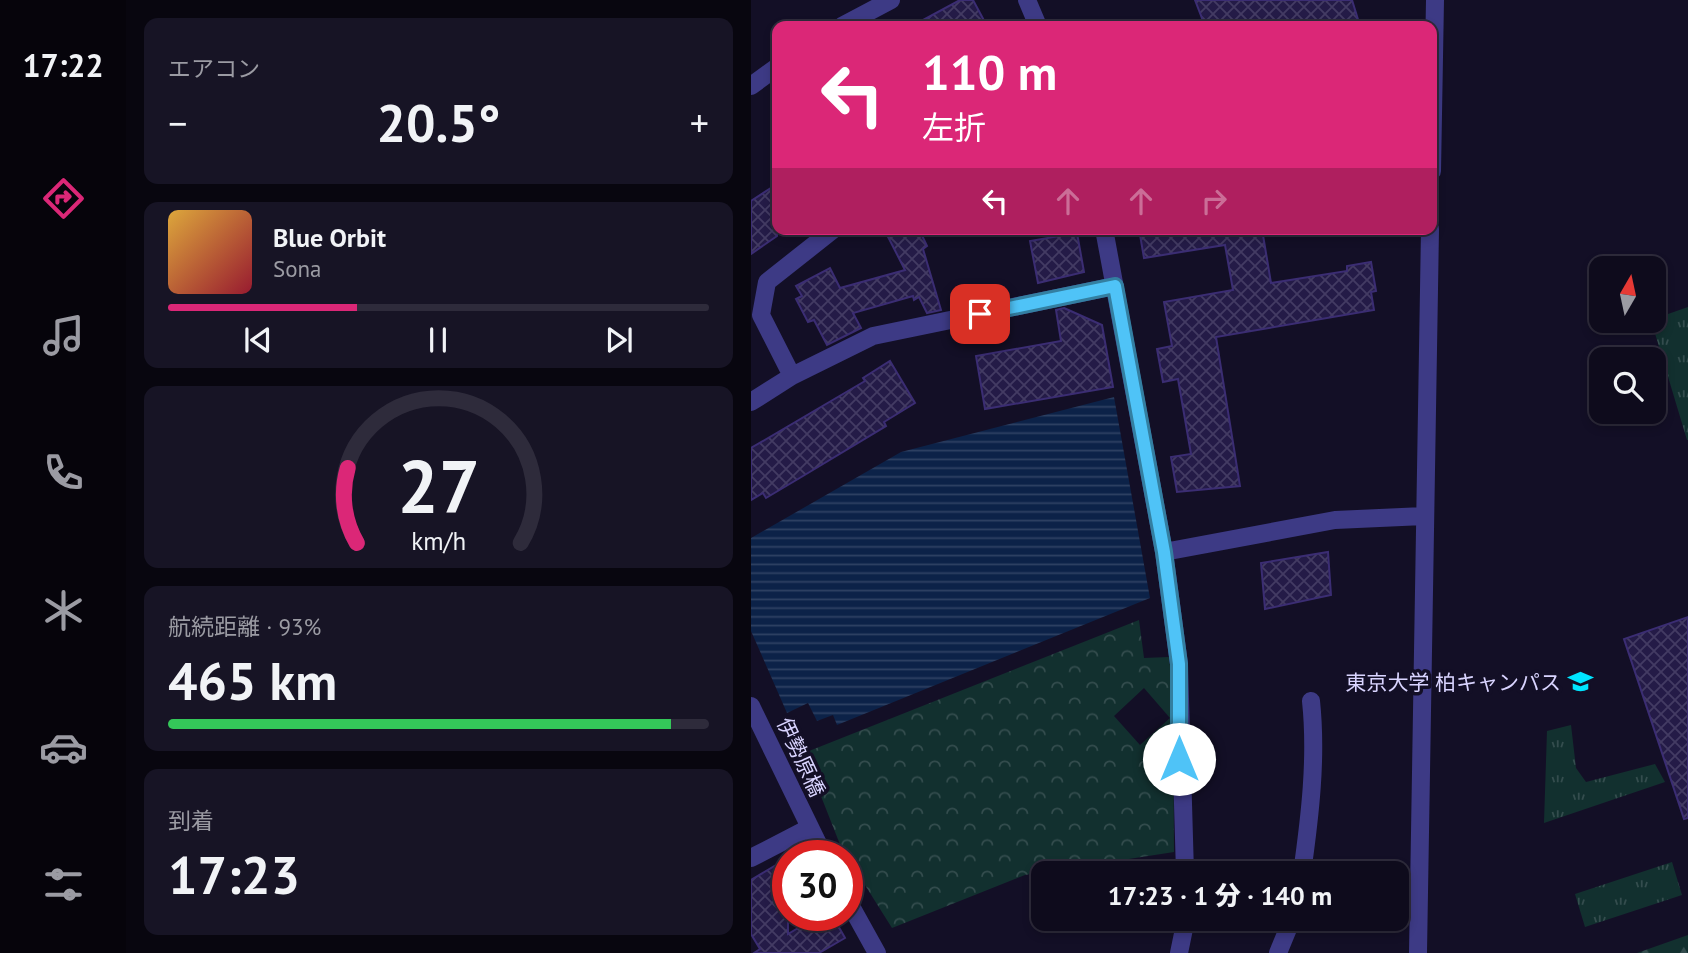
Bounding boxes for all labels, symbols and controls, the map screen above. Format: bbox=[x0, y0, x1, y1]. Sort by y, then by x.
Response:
text: 110 m bbox=[922, 40, 1057, 104]
text: 17:22 bbox=[22, 44, 104, 86]
icon: left bbox=[807, 49, 898, 140]
text: エアコン bbox=[168, 54, 260, 83]
text: 20.5° bbox=[377, 89, 500, 156]
text: − bbox=[168, 98, 187, 147]
text: + bbox=[690, 98, 709, 147]
text: 左折 bbox=[922, 106, 986, 148]
icon: directions bbox=[39, 174, 88, 223]
icon: left bbox=[976, 182, 1014, 220]
icon: ahead bbox=[1049, 182, 1087, 220]
icon: ahead bbox=[1122, 182, 1160, 220]
icon: right bbox=[1195, 182, 1233, 220]
text: Blue Orbit bbox=[273, 221, 386, 254]
text: Sona bbox=[273, 254, 322, 283]
north arrow bbox=[1589, 256, 1666, 332]
map controls bbox=[1589, 256, 1666, 424]
pin bbox=[950, 284, 1010, 344]
icon: arrive bbox=[961, 295, 999, 333]
icon: music bbox=[39, 311, 88, 360]
icon: previous bbox=[239, 321, 277, 359]
icon: pause bbox=[419, 321, 457, 359]
icon: next bbox=[600, 321, 638, 359]
button: search bbox=[1589, 347, 1666, 424]
text: 27 bbox=[397, 439, 480, 533]
icon: phone bbox=[39, 448, 88, 497]
text: km/h bbox=[411, 524, 466, 556]
icon: climate bbox=[39, 586, 88, 635]
text: 航続距離 · 93% bbox=[168, 612, 321, 641]
text: 465 km bbox=[168, 647, 337, 714]
school or university icon: 東京大学 柏キャンパス bbox=[1567, 668, 1595, 696]
place label: 東京大学 柏キャンパス bbox=[1345, 669, 1561, 696]
street label: 伊勢原橋 bbox=[771, 713, 831, 801]
position arrow bbox=[1142, 722, 1216, 796]
icon: car bbox=[39, 723, 88, 772]
text: 到着 bbox=[168, 806, 214, 835]
speed limit sign: 30 bbox=[772, 840, 863, 931]
text: 17:23 bbox=[168, 841, 300, 908]
icon: filters bbox=[39, 860, 88, 909]
text: 17:23 · 1 分 · 140 m bbox=[1108, 879, 1332, 912]

